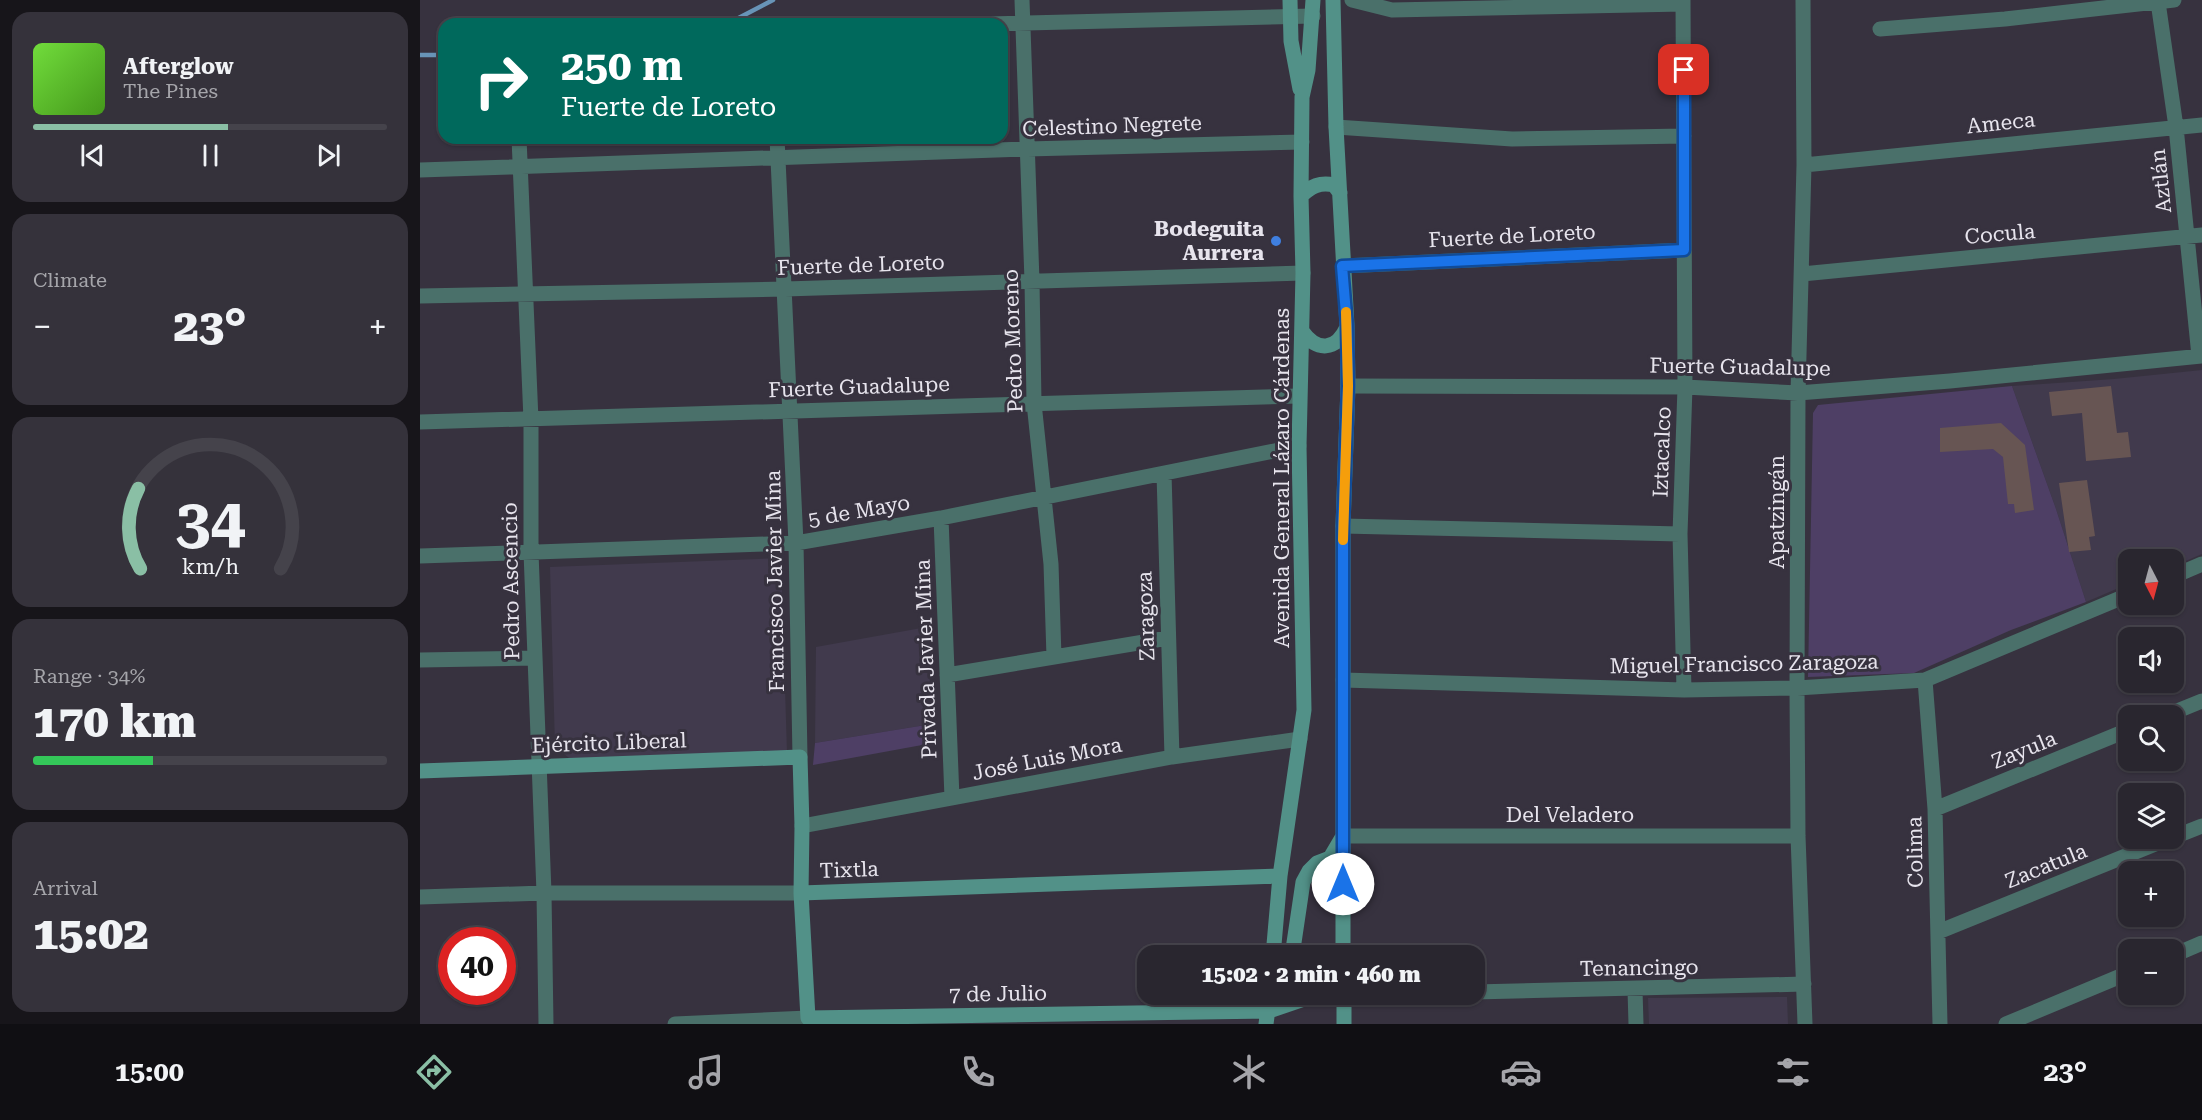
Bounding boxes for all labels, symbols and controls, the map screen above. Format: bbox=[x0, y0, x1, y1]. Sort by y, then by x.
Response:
text: 250 m bbox=[561, 41, 683, 90]
icon: right bbox=[462, 42, 540, 120]
pin bbox=[1658, 44, 1709, 95]
icon: arrive bbox=[1667, 53, 1700, 86]
text: Afterglow bbox=[123, 54, 234, 79]
text: The Pines bbox=[123, 79, 218, 103]
text: Fuerte de Loreto bbox=[561, 91, 776, 123]
street label: Ameca bbox=[1966, 107, 2037, 139]
street label: Celestino Negrete bbox=[1022, 111, 1202, 141]
icon: previous bbox=[76, 139, 109, 172]
icon: pause bbox=[194, 139, 227, 172]
icon: next bbox=[312, 139, 345, 172]
street label: Aztlán bbox=[2146, 147, 2176, 214]
place label: Bodeguita Aurrera bbox=[1154, 217, 1265, 265]
street label: Cocula bbox=[1964, 219, 2037, 249]
street label: Fuerte de Loreto bbox=[1428, 220, 1596, 252]
marker: Bodeguita Aurrera bbox=[1269, 234, 1283, 248]
street label: Fuerte de Loreto bbox=[777, 250, 945, 280]
text: Climate bbox=[33, 268, 107, 292]
street label: Pedro Moreno bbox=[998, 269, 1028, 413]
text: 23° bbox=[174, 299, 247, 352]
text: − bbox=[33, 307, 51, 346]
text: + bbox=[369, 307, 387, 346]
street label: Avenida General Lázaro Cárdenas bbox=[1270, 308, 1294, 648]
street label: Fuerte Guadalupe bbox=[1649, 353, 1831, 381]
street label: Fuerte Guadalupe bbox=[768, 372, 950, 402]
street label: Iztacalco bbox=[1648, 406, 1676, 498]
street label: Apatzingán bbox=[1765, 455, 1789, 569]
street label: Francisco Javier Mina bbox=[761, 469, 789, 692]
text: 34 bbox=[175, 485, 245, 558]
street label: 5 de Mayo bbox=[806, 490, 912, 532]
street label: Pedro Ascencio bbox=[498, 502, 524, 660]
north arrow bbox=[2118, 549, 2184, 615]
map controls bbox=[2118, 549, 2184, 1005]
text: km/h bbox=[181, 554, 239, 579]
street label: Privada Javier Mina bbox=[910, 558, 941, 759]
street label: Zaragoza bbox=[1132, 570, 1160, 661]
button: sound bbox=[2118, 627, 2184, 693]
street label: Miguel Francisco Zaragoza bbox=[1609, 650, 1879, 678]
text: Range · 34% bbox=[33, 664, 145, 688]
text: 170 km bbox=[33, 695, 196, 748]
button: search bbox=[2118, 705, 2184, 771]
street label: Zayula bbox=[1988, 726, 2060, 774]
street label: Ejército Liberal bbox=[531, 728, 687, 758]
street label: José Luis Mora bbox=[970, 733, 1124, 785]
button: layers bbox=[2118, 783, 2184, 849]
street label: Del Veladero bbox=[1506, 803, 1634, 827]
street label: Colima bbox=[1902, 815, 1928, 888]
street label: Zacatula bbox=[2002, 839, 2091, 893]
position arrow bbox=[1311, 852, 1375, 916]
street label: Tixtla bbox=[819, 857, 880, 883]
button: + bbox=[2118, 861, 2184, 927]
text: Arrival bbox=[33, 876, 98, 900]
text: 15:02 bbox=[33, 907, 149, 960]
speed limit sign: 40 bbox=[438, 927, 516, 1005]
button: − bbox=[2118, 939, 2184, 1005]
street label: Tenancingo bbox=[1579, 955, 1699, 981]
text: 15:02 · 2 min · 460 m bbox=[1201, 962, 1421, 987]
street label: 7 de Julio bbox=[949, 981, 1047, 1007]
icon: directions bbox=[413, 1051, 455, 1093]
icon: music bbox=[685, 1051, 727, 1093]
icon: phone bbox=[957, 1051, 999, 1093]
icon: climate bbox=[1228, 1051, 1270, 1093]
icon: car bbox=[1500, 1051, 1542, 1093]
icon: filters bbox=[1772, 1051, 1814, 1093]
text: 15:00 bbox=[115, 1056, 184, 1088]
text: 23° bbox=[2043, 1056, 2087, 1088]

